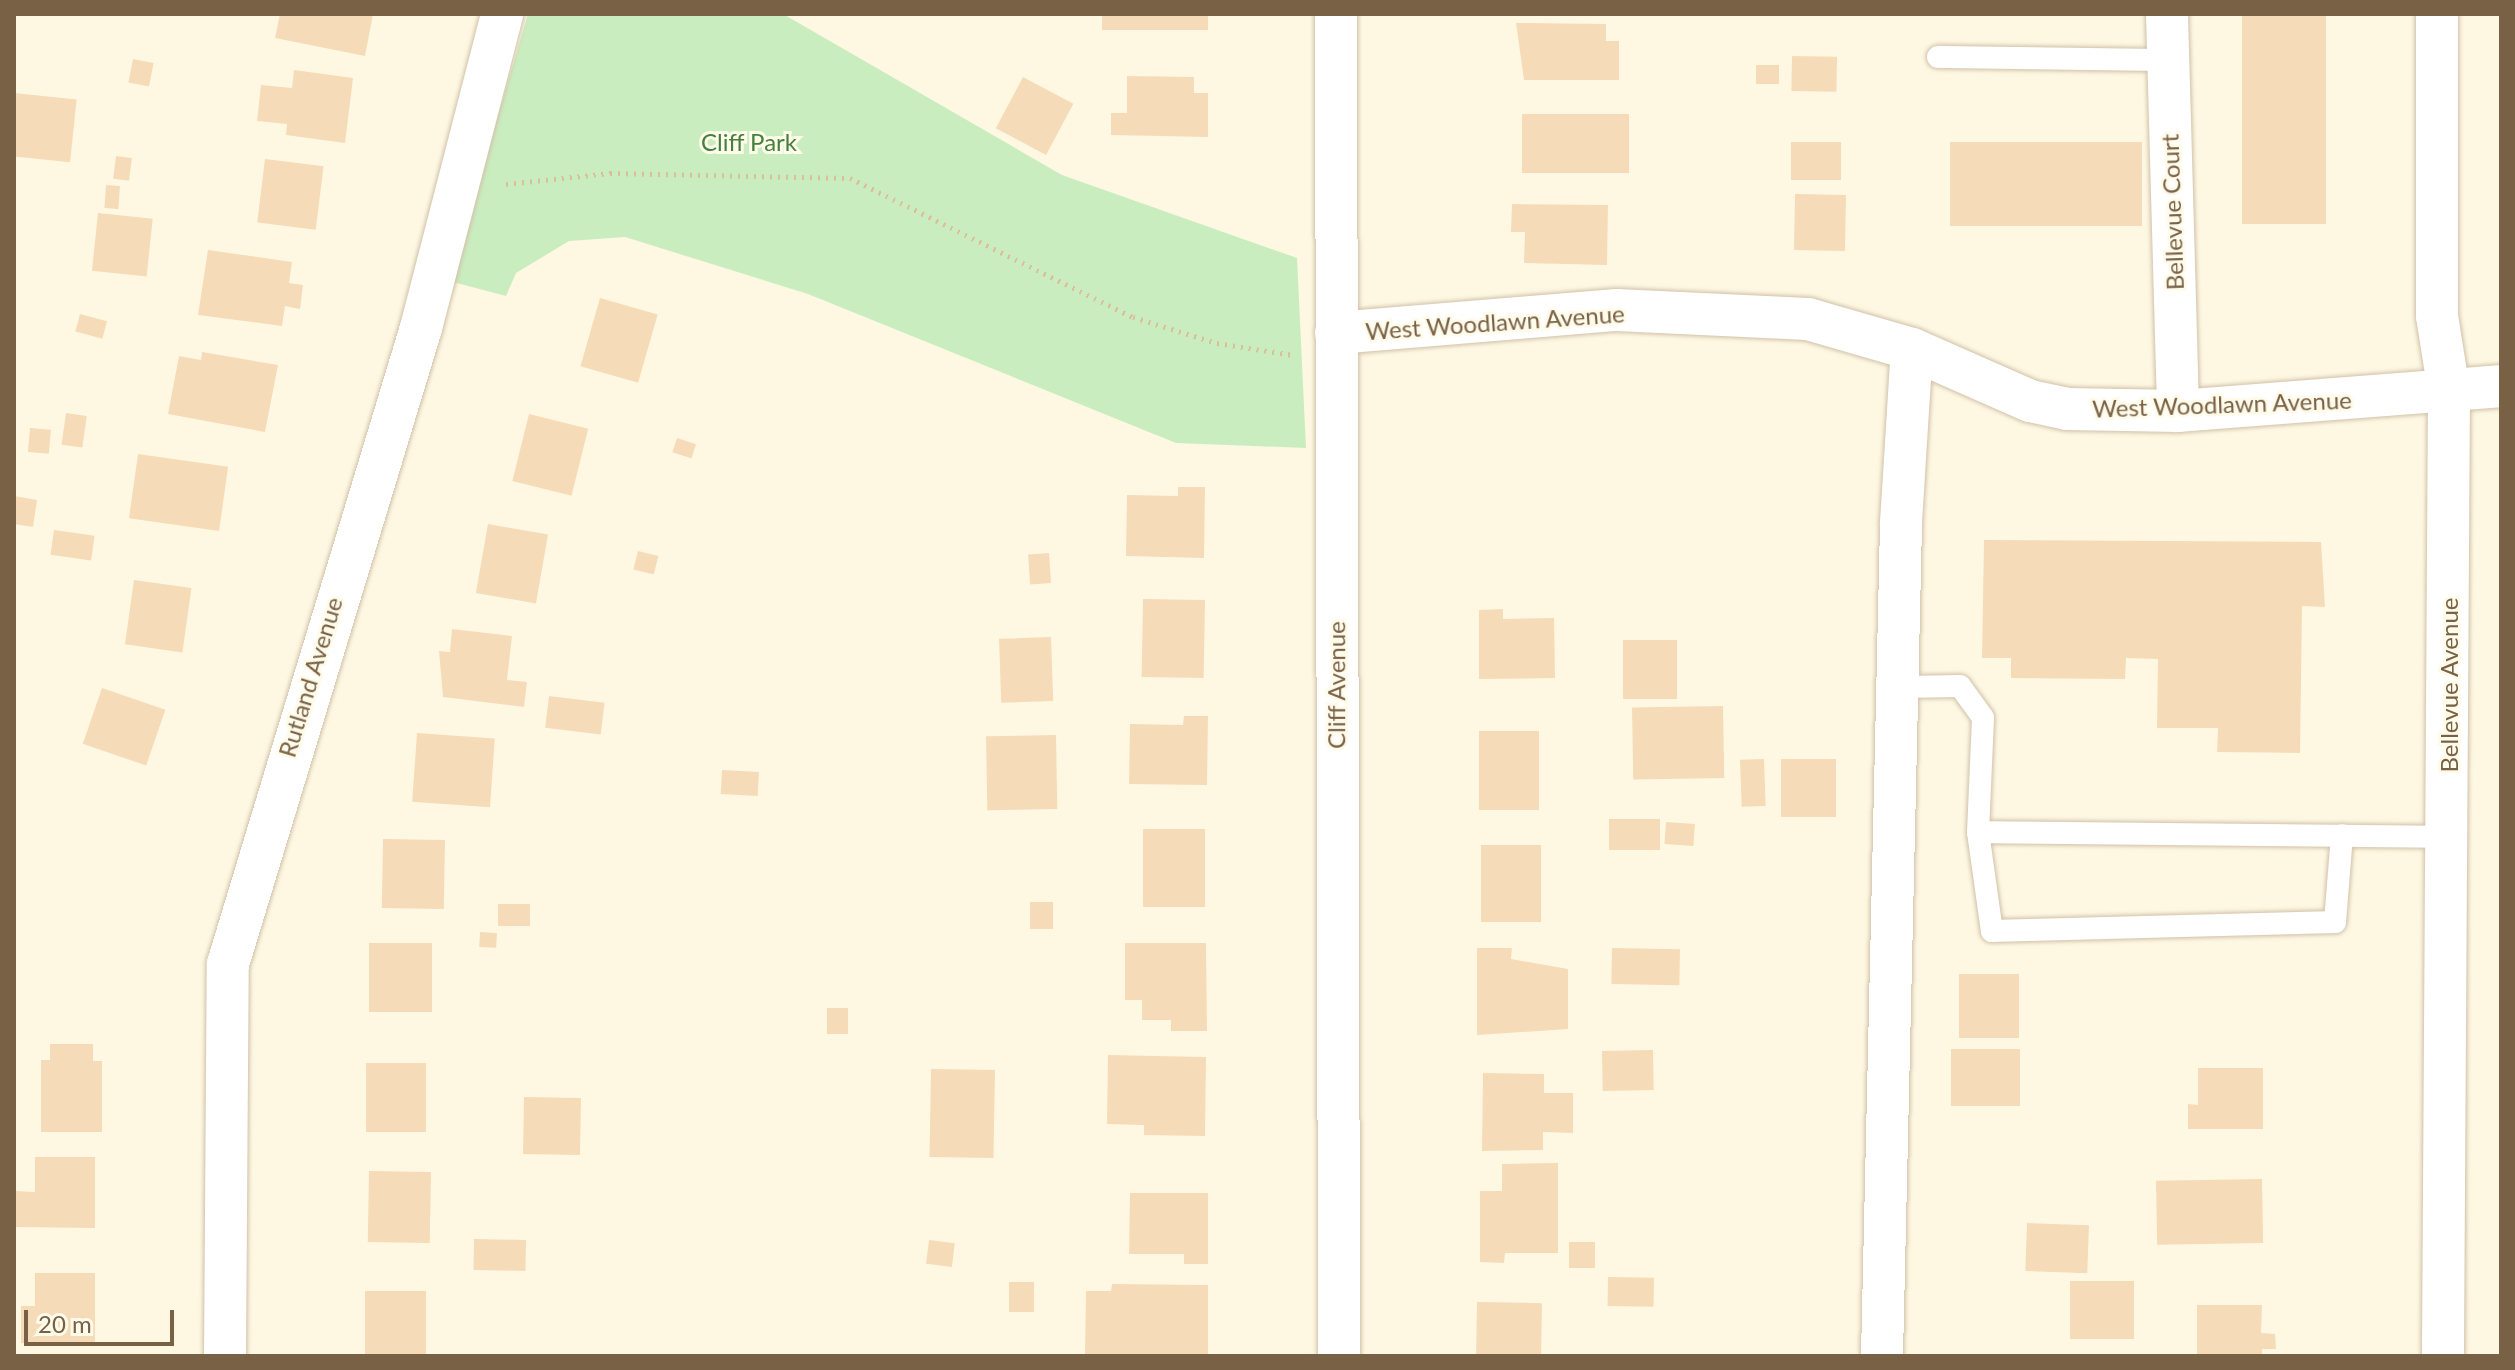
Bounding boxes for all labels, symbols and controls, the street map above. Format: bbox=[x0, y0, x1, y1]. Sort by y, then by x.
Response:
park label: Cliff Park bbox=[701, 128, 797, 156]
street label: Bellevue Court bbox=[2155, 133, 2189, 291]
street label: West Woodlawn Avenue bbox=[1364, 299, 1626, 345]
street label: West Woodlawn Avenue bbox=[2091, 385, 2353, 423]
street label: Rutland Avenue bbox=[272, 593, 348, 761]
street label: Bellevue Avenue bbox=[2435, 597, 2463, 773]
street label: Cliff Avenue bbox=[1322, 620, 1350, 750]
scale bar bbox=[28, 1294, 178, 1344]
text: 20 m bbox=[38, 1309, 92, 1338]

